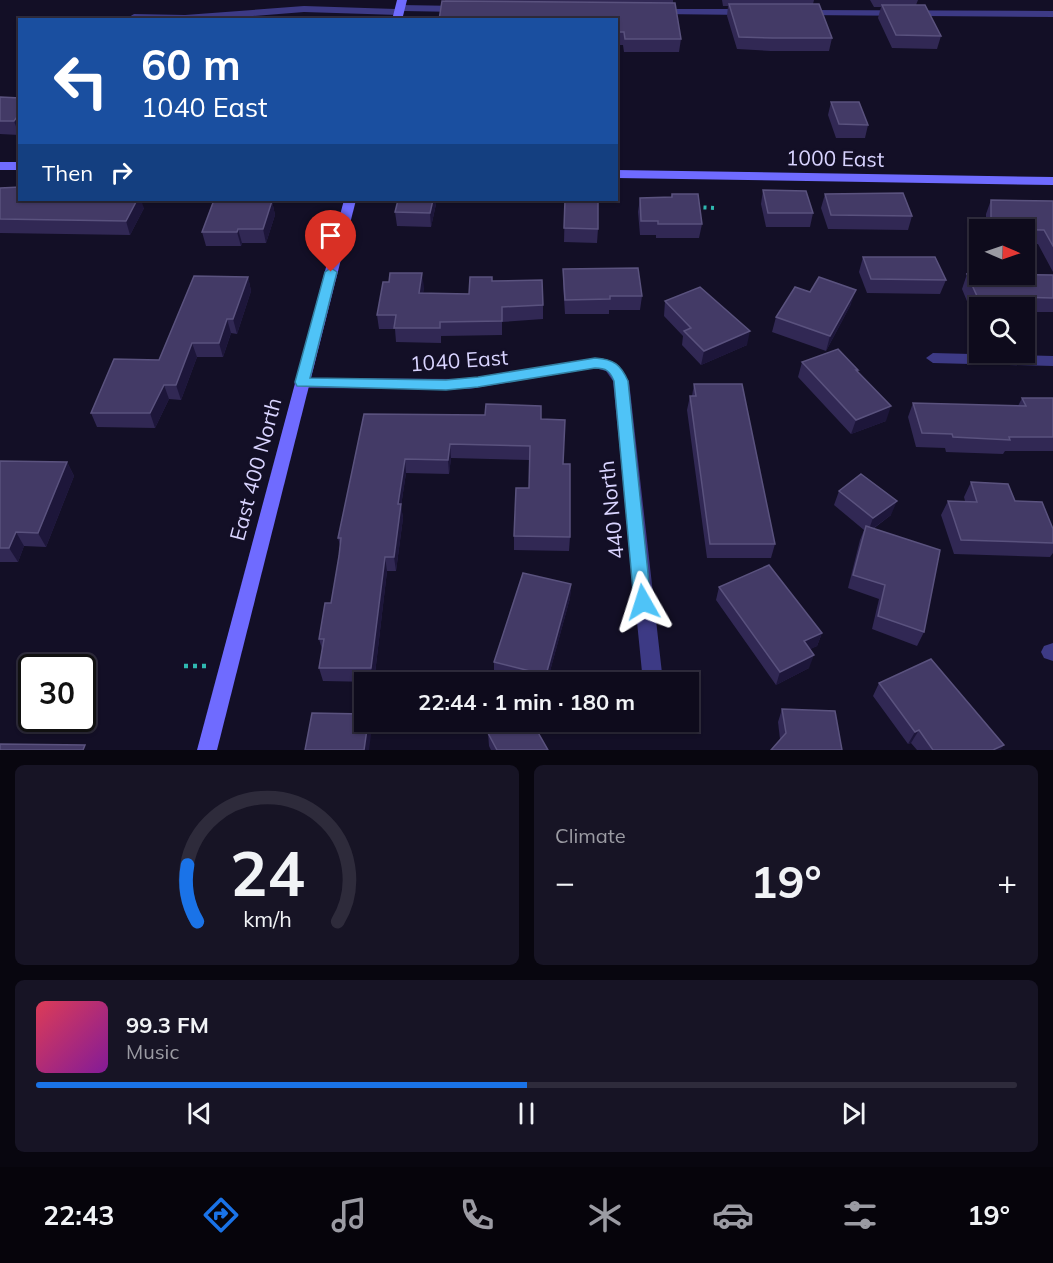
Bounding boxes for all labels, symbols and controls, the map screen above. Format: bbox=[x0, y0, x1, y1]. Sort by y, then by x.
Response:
text: 60 m bbox=[141, 38, 241, 91]
icon: left bbox=[42, 42, 120, 120]
text: 1040 East bbox=[141, 90, 267, 124]
street label: 1000 East bbox=[786, 144, 884, 172]
icon: right bbox=[105, 156, 138, 189]
text: Then bbox=[42, 159, 93, 187]
pin bbox=[305, 210, 356, 272]
icon: arrive bbox=[314, 219, 347, 252]
north arrow bbox=[969, 219, 1035, 285]
map controls bbox=[969, 219, 1035, 363]
button: search bbox=[969, 297, 1035, 363]
street label: 1040 East bbox=[409, 344, 509, 376]
street label: East 400 North bbox=[223, 395, 287, 543]
street label: 440 North bbox=[593, 460, 629, 560]
position arrow bbox=[611, 570, 675, 634]
speed limit sign: 30 bbox=[18, 654, 96, 732]
text: 22:44 · 1 min · 180 m bbox=[418, 688, 635, 716]
text: Climate bbox=[555, 823, 626, 848]
text: 24 bbox=[230, 833, 304, 912]
text: 19° bbox=[750, 853, 822, 909]
text: − bbox=[555, 861, 575, 902]
text: + bbox=[997, 861, 1017, 902]
text: km/h bbox=[243, 905, 291, 932]
text: 99.3 FM bbox=[126, 1011, 209, 1039]
text: Music bbox=[126, 1039, 179, 1064]
icon: previous bbox=[183, 1097, 216, 1130]
icon: pause bbox=[510, 1097, 543, 1130]
icon: next bbox=[837, 1097, 870, 1130]
icon: directions bbox=[200, 1194, 242, 1236]
icon: music bbox=[328, 1194, 370, 1236]
icon: phone bbox=[456, 1194, 498, 1236]
icon: climate bbox=[584, 1194, 626, 1236]
icon: car bbox=[712, 1194, 754, 1236]
icon: filters bbox=[839, 1194, 881, 1236]
text: 22:43 bbox=[43, 1198, 114, 1232]
text: 19° bbox=[967, 1198, 1010, 1232]

